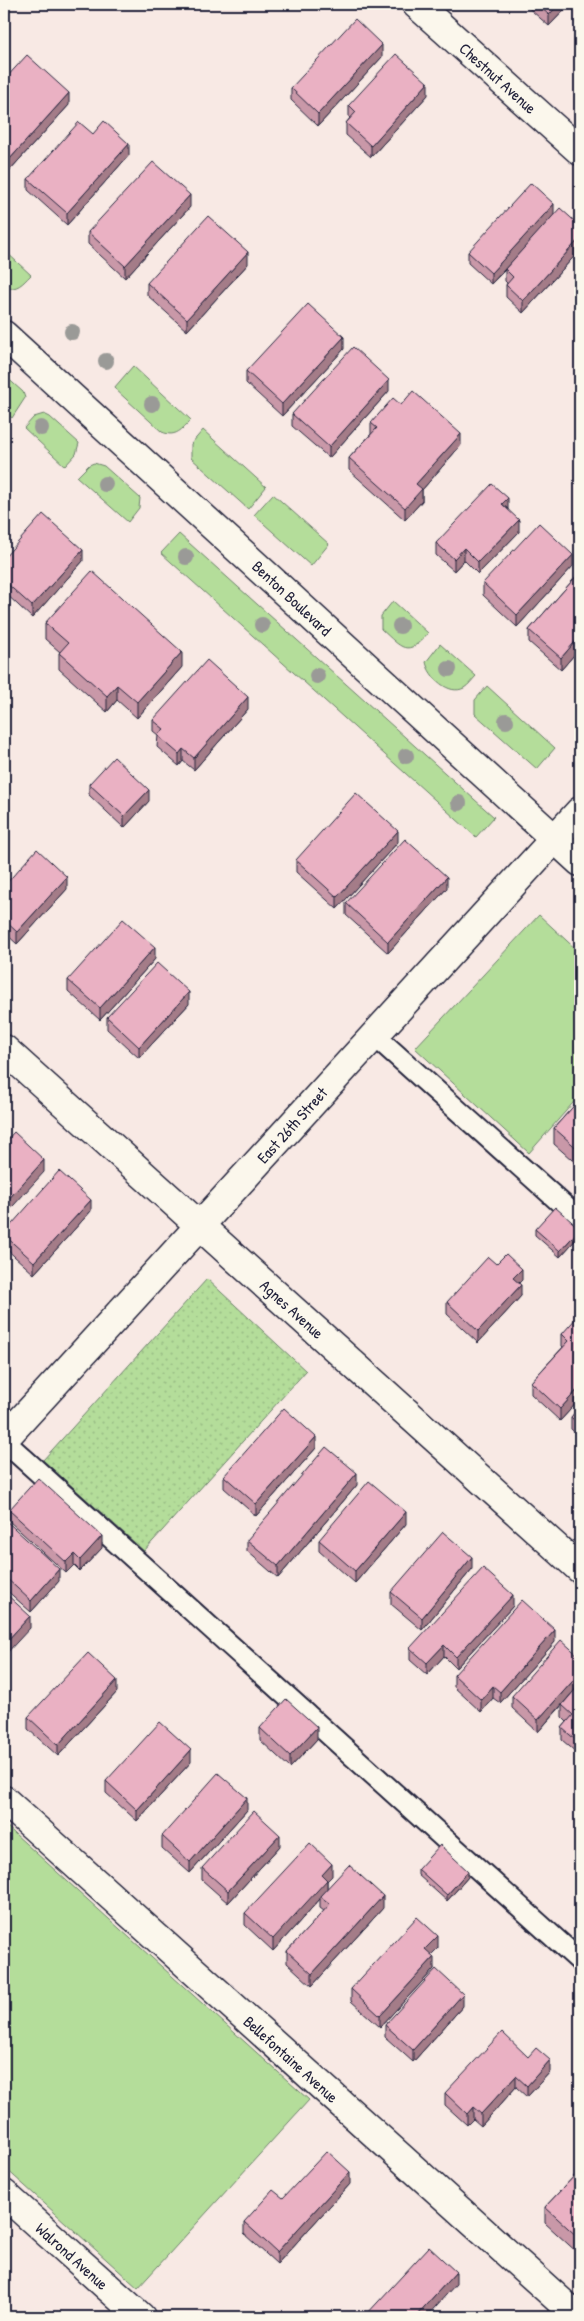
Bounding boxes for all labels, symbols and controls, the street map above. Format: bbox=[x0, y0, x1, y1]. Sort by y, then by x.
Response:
street label: Chestnut Avenue bbox=[455, 37, 542, 119]
street label: Benton Boulevard bbox=[247, 555, 337, 641]
street label: East 26th Street bbox=[252, 1082, 333, 1168]
street label: Agnes Avenue bbox=[255, 1274, 329, 1344]
street label: Bellefontaine Avenue bbox=[239, 2011, 344, 2108]
street label: Walrond Avenue bbox=[31, 2217, 114, 2295]

